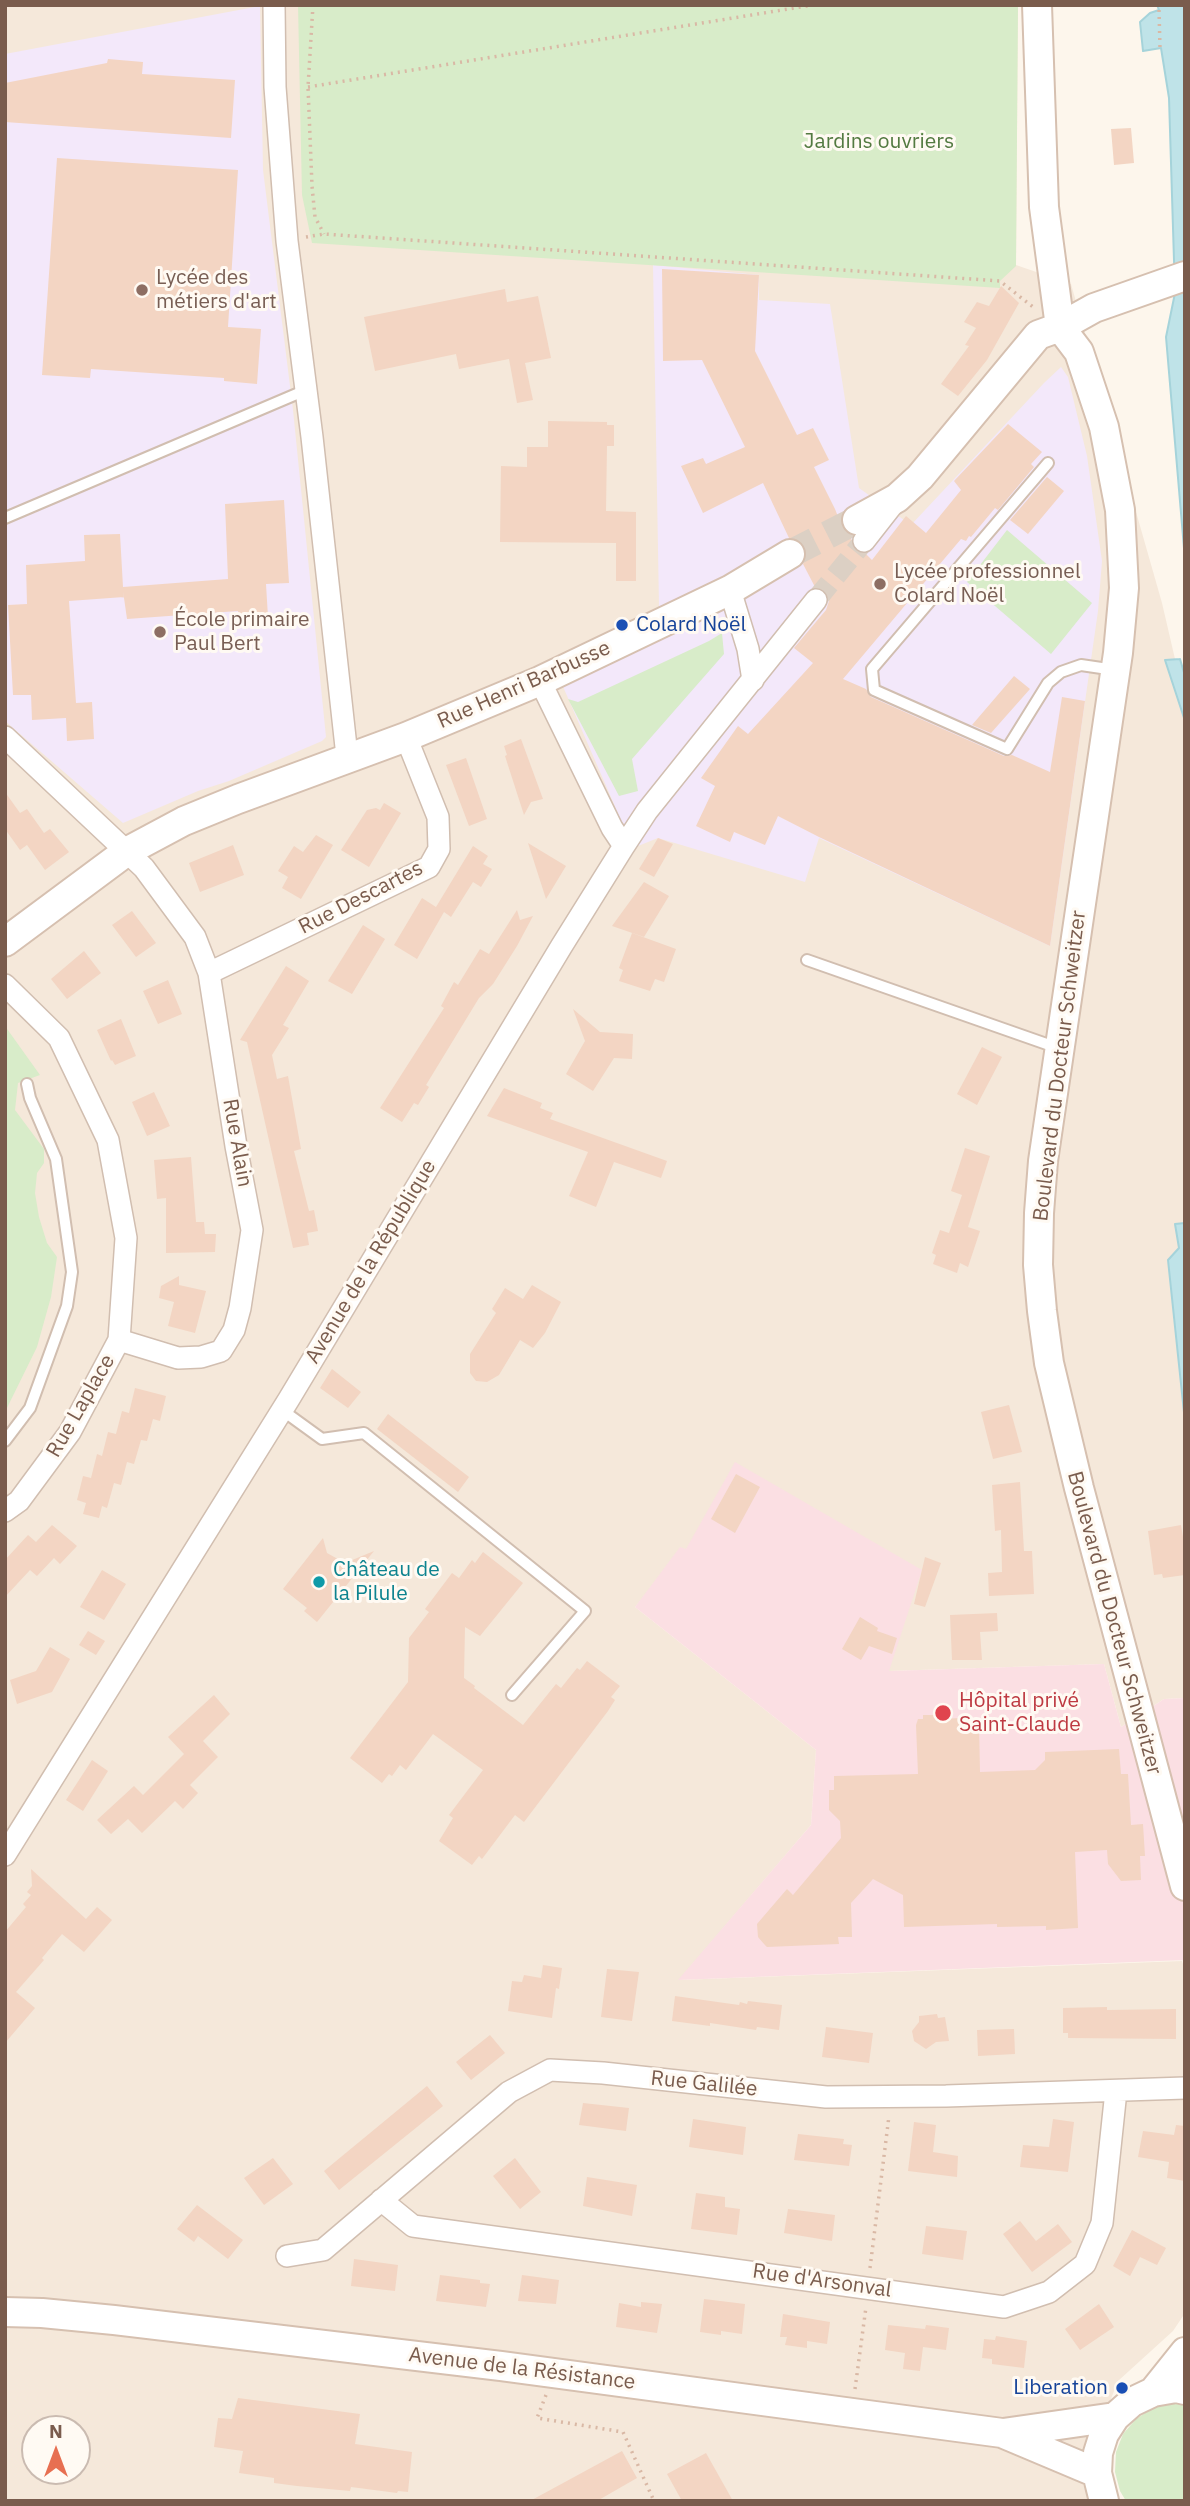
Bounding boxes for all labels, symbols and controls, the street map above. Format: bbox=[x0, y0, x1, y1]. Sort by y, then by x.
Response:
park label: Jardins ouvriers bbox=[804, 129, 954, 155]
place label: Lycée des métiers d'art bbox=[156, 265, 277, 315]
marker: Lycée des métiers d'art bbox=[134, 282, 150, 298]
place label: Lycée professionnel Colard Noël bbox=[894, 559, 1081, 609]
marker: Lycée professionnel Colard Noël bbox=[872, 576, 888, 592]
place label: École primaire Paul Bert bbox=[174, 607, 309, 657]
place label: Colard Noël bbox=[636, 612, 746, 638]
marker: Colard Noël bbox=[614, 617, 630, 633]
marker: École primaire Paul Bert bbox=[152, 624, 168, 640]
street label: Rue Henri Barbusse bbox=[434, 636, 614, 734]
street label: Rue Descartes bbox=[295, 856, 427, 940]
street label: Boulevard du Docteur Schweitzer bbox=[1028, 909, 1092, 1223]
street label: Rue Alain bbox=[217, 1097, 257, 1189]
street label: Avenue de la République bbox=[300, 1156, 442, 1368]
street label: Rue Laplace bbox=[41, 1350, 121, 1462]
street label: Boulevard du Docteur Schweitzer bbox=[1061, 1469, 1167, 1777]
place label: Château de la Pilule bbox=[333, 1557, 440, 1607]
marker: Château de la Pilule bbox=[311, 1574, 327, 1590]
place label: Hôpital privé Saint-Claude bbox=[959, 1688, 1081, 1738]
marker: Hôpital privé Saint-Claude bbox=[933, 1703, 953, 1723]
street label: Rue Galilée bbox=[649, 2066, 759, 2102]
street label: Rue d'Arsonval bbox=[751, 2259, 893, 2303]
street label: Avenue de la Résistance bbox=[407, 2343, 637, 2395]
place label: Liberation bbox=[1013, 2375, 1108, 2401]
marker: Liberation bbox=[1114, 2380, 1130, 2396]
north arrow bbox=[21, 2415, 91, 2485]
text: N bbox=[49, 2419, 63, 2443]

